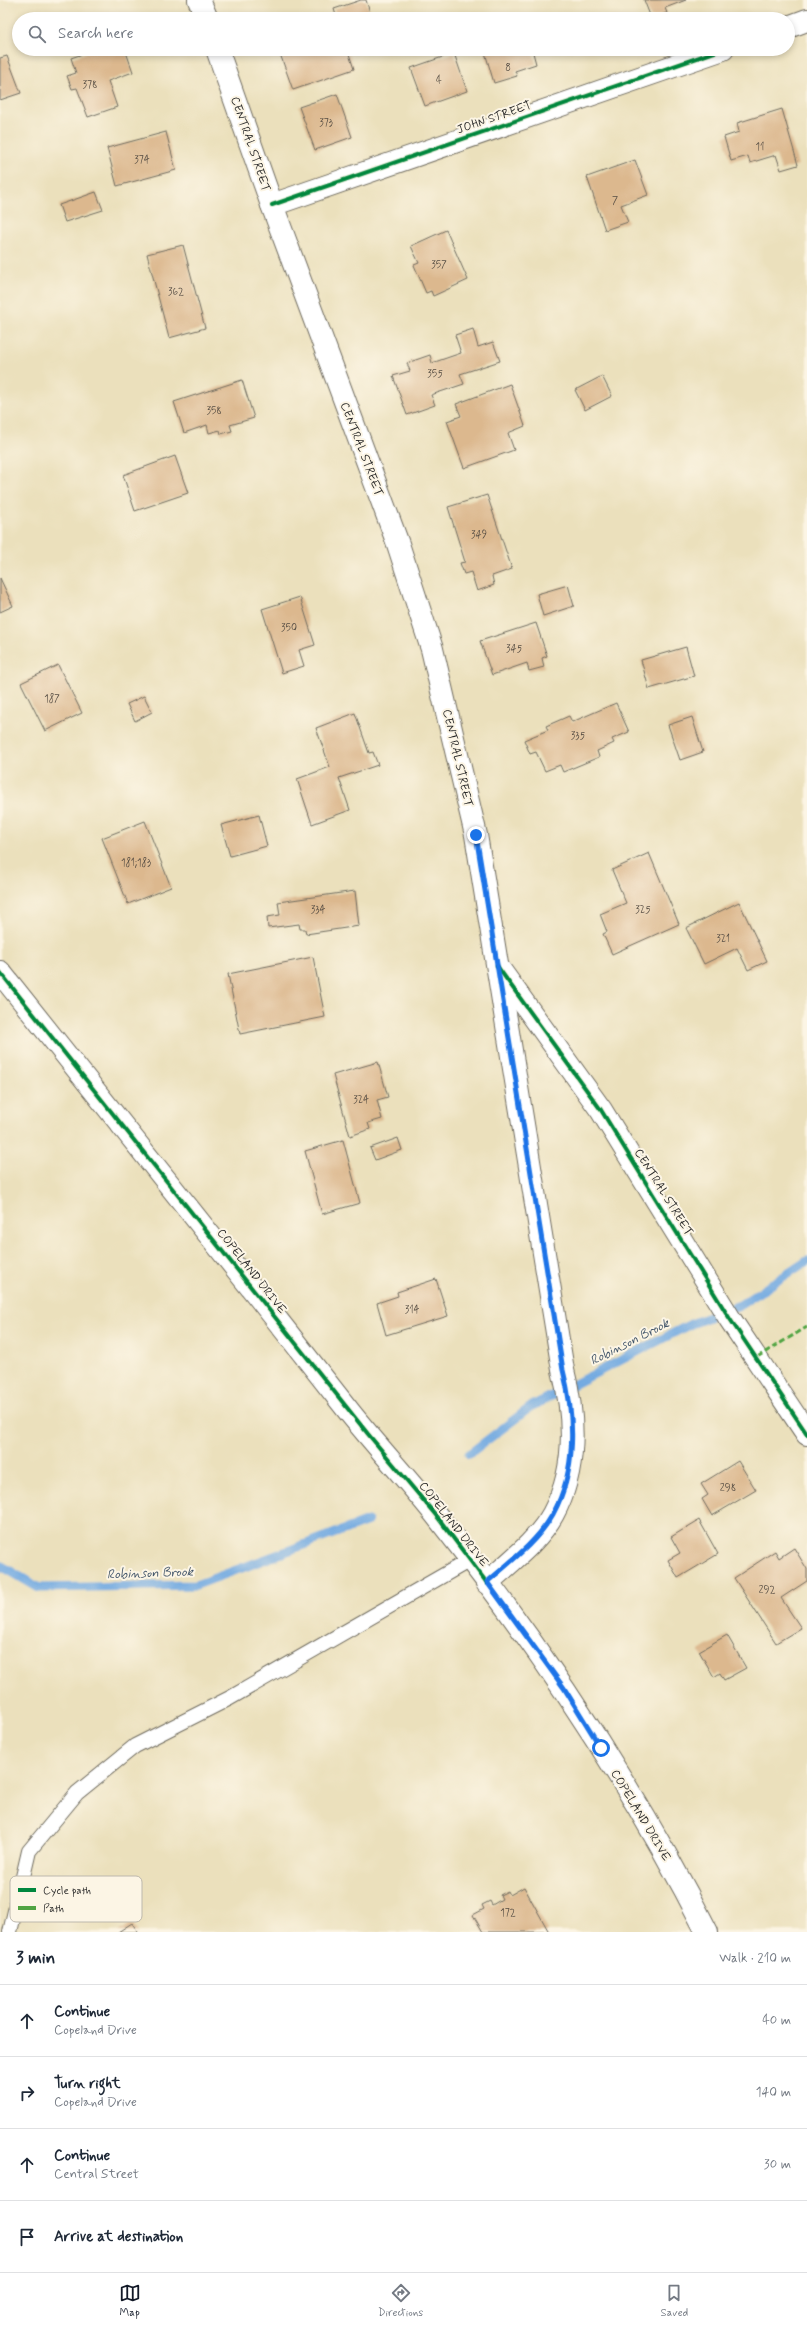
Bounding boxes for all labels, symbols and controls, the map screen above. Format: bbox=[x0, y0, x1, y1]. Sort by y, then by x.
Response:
search box bbox=[12, 12, 795, 56]
icon: search bbox=[26, 23, 48, 45]
text: Search here bbox=[58, 24, 134, 44]
house number: 8 bbox=[505, 62, 511, 75]
house number: 4 bbox=[436, 74, 442, 87]
house number: 378 bbox=[83, 79, 97, 92]
street label: CENTRAL STREET bbox=[226, 95, 274, 194]
street label: JOHN STREET bbox=[455, 98, 534, 138]
house number: 373 bbox=[319, 117, 333, 130]
house number: 11 bbox=[756, 141, 764, 154]
house number: 374 bbox=[134, 154, 150, 167]
house number: 7 bbox=[612, 195, 618, 208]
house number: 357 bbox=[431, 259, 447, 272]
house number: 362 bbox=[168, 286, 184, 299]
house number: 355 bbox=[427, 368, 443, 381]
street label: CENTRAL STREET bbox=[336, 400, 386, 499]
house number: 358 bbox=[206, 405, 222, 418]
house number: 349 bbox=[471, 529, 487, 542]
house number: 350 bbox=[281, 622, 297, 635]
house number: 345 bbox=[506, 643, 523, 656]
house number: 187 bbox=[44, 692, 60, 706]
street label: CENTRAL STREET bbox=[438, 708, 476, 809]
house number: 335 bbox=[571, 730, 586, 743]
route end bbox=[467, 826, 485, 844]
house number: 181;183 bbox=[121, 856, 151, 870]
house number: 334 bbox=[311, 904, 325, 917]
house number: 325 bbox=[635, 904, 651, 917]
house number: 321 bbox=[716, 933, 730, 946]
house number: 324 bbox=[353, 1094, 369, 1107]
street label: CENTRAL STREET bbox=[630, 1146, 696, 1239]
street label: COPELAND DRIVE bbox=[213, 1226, 290, 1318]
house number: 314 bbox=[405, 1304, 419, 1317]
water label: Robinson Brook bbox=[587, 1315, 673, 1370]
street label: COPELAND DRIVE bbox=[415, 1479, 492, 1571]
house number: 298 bbox=[720, 1482, 736, 1495]
water label: Robinson Brook bbox=[107, 1563, 195, 1584]
house number: 292 bbox=[759, 1584, 775, 1597]
route start bbox=[592, 1739, 610, 1757]
street label: COPELAND DRIVE bbox=[606, 1767, 674, 1865]
legend bbox=[10, 1876, 142, 1922]
text: Cycle path bbox=[43, 1884, 91, 1898]
text: Path bbox=[43, 1902, 64, 1916]
house number: 172 bbox=[500, 1907, 516, 1920]
text: 3 min bbox=[16, 1947, 55, 1969]
text: Walk · 210 m bbox=[719, 1950, 791, 1967]
text: Continue bbox=[54, 2002, 110, 2022]
icon: ahead bbox=[16, 2010, 38, 2032]
text: 40 m bbox=[762, 2012, 791, 2029]
text: Copeland Drive bbox=[54, 2022, 137, 2039]
text: Turn right bbox=[54, 2074, 121, 2094]
icon: right bbox=[16, 2082, 38, 2104]
text: 140 m bbox=[756, 2084, 791, 2101]
text: Copeland Drive bbox=[54, 2094, 137, 2111]
text: Continue bbox=[54, 2146, 110, 2166]
icon: ahead bbox=[16, 2154, 38, 2176]
text: 30 m bbox=[764, 2156, 791, 2173]
text: Central Street bbox=[54, 2166, 139, 2183]
icon: arrive bbox=[16, 2226, 38, 2248]
text: Arrive at destination bbox=[54, 2227, 183, 2247]
tab: Map bbox=[119, 2282, 141, 2320]
tab: Directions bbox=[378, 2282, 423, 2320]
tab: Saved bbox=[661, 2282, 688, 2320]

